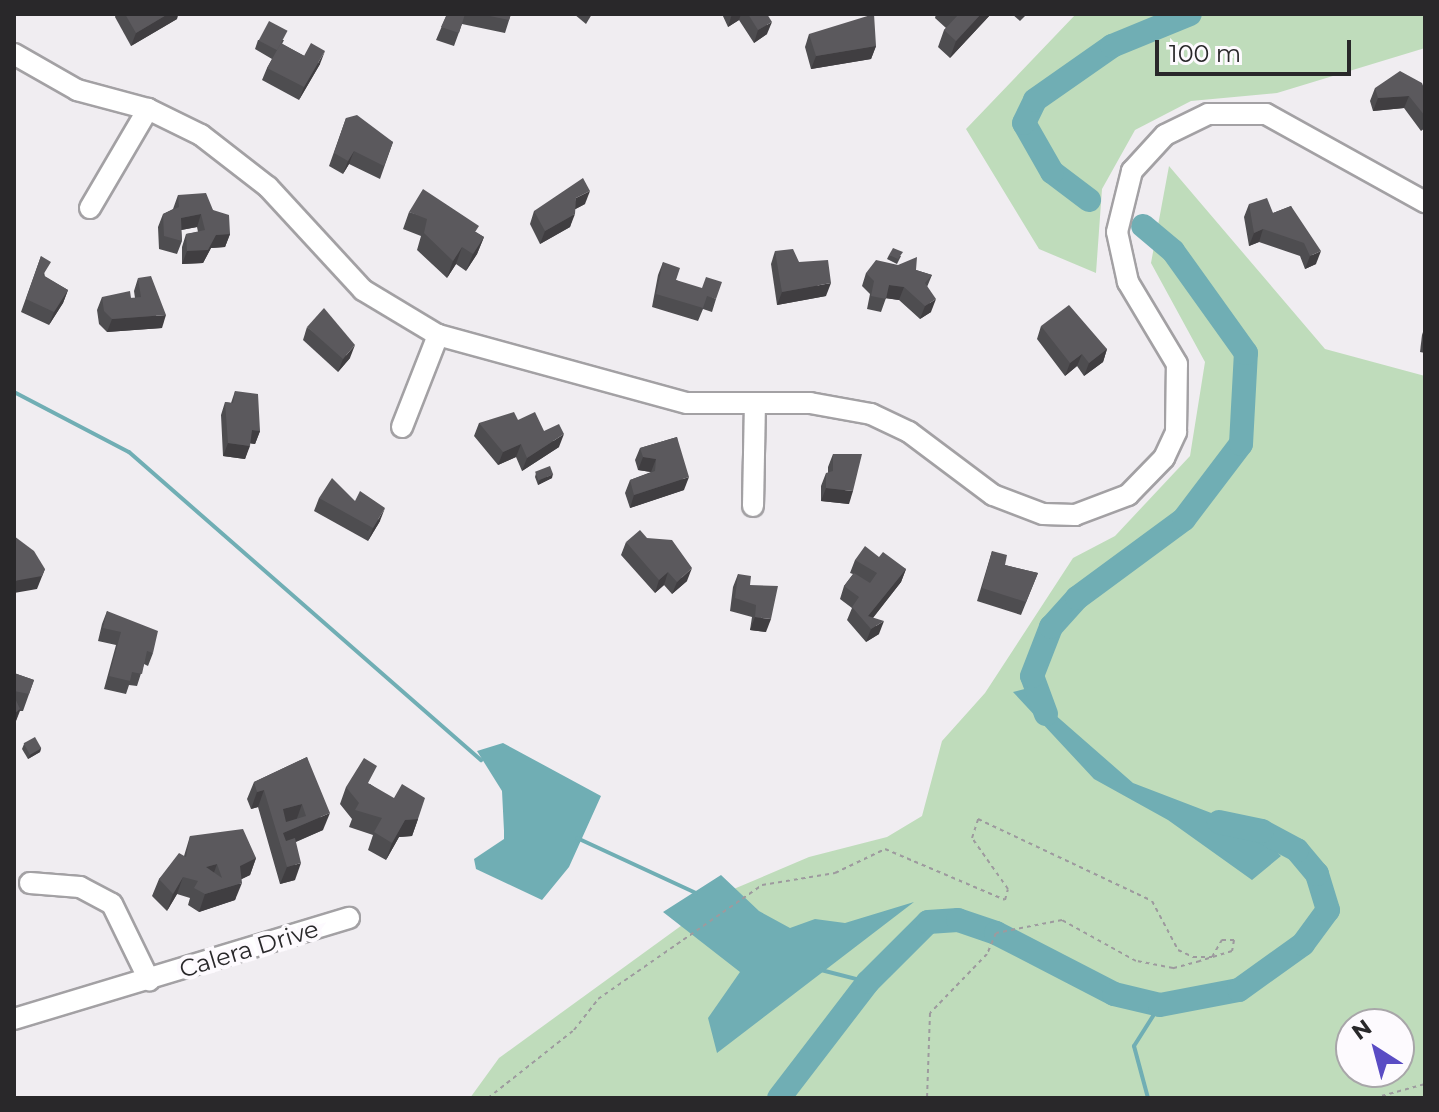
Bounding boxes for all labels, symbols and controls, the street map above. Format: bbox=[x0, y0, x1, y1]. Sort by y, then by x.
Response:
scale bar bbox=[1159, 24, 1355, 74]
text: 100 m bbox=[1169, 39, 1241, 68]
street label: Calera Drive bbox=[176, 914, 322, 984]
north arrow bbox=[1335, 1008, 1415, 1088]
text: N bbox=[1347, 1014, 1377, 1046]

